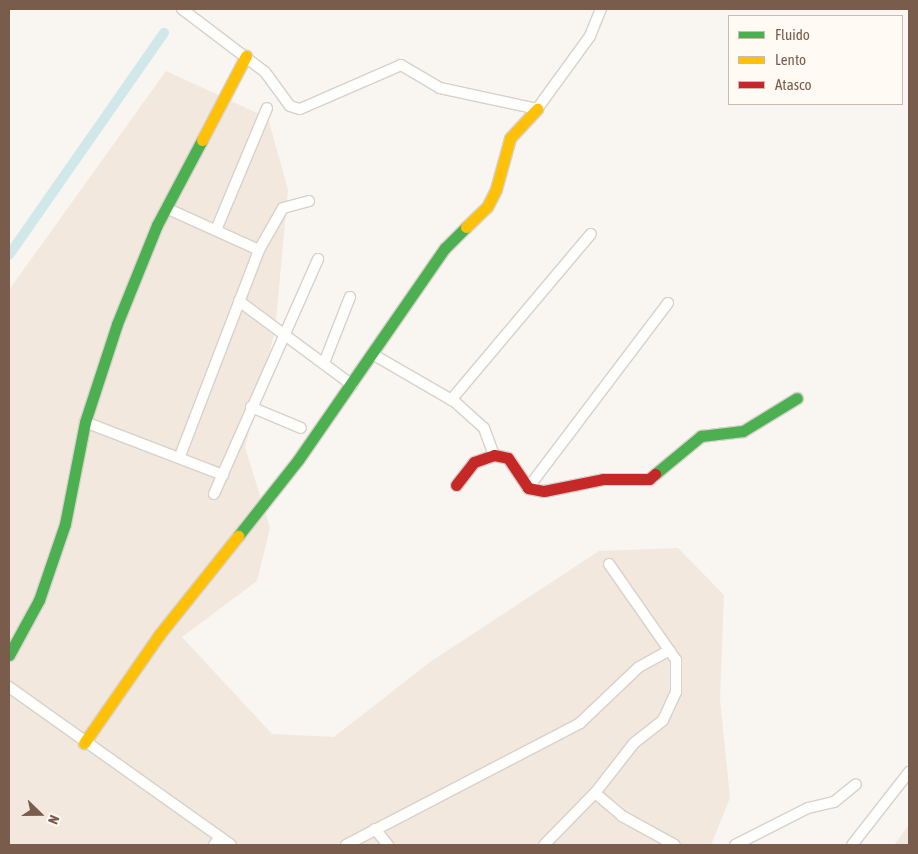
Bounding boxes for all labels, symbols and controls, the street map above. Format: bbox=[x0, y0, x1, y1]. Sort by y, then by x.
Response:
legend bbox=[728, 15, 903, 105]
text: Fluido bbox=[775, 26, 810, 43]
text: Lento bbox=[775, 51, 806, 68]
text: Atasco bbox=[775, 76, 812, 93]
north arrow bbox=[15, 789, 65, 839]
text: N bbox=[45, 813, 63, 826]

